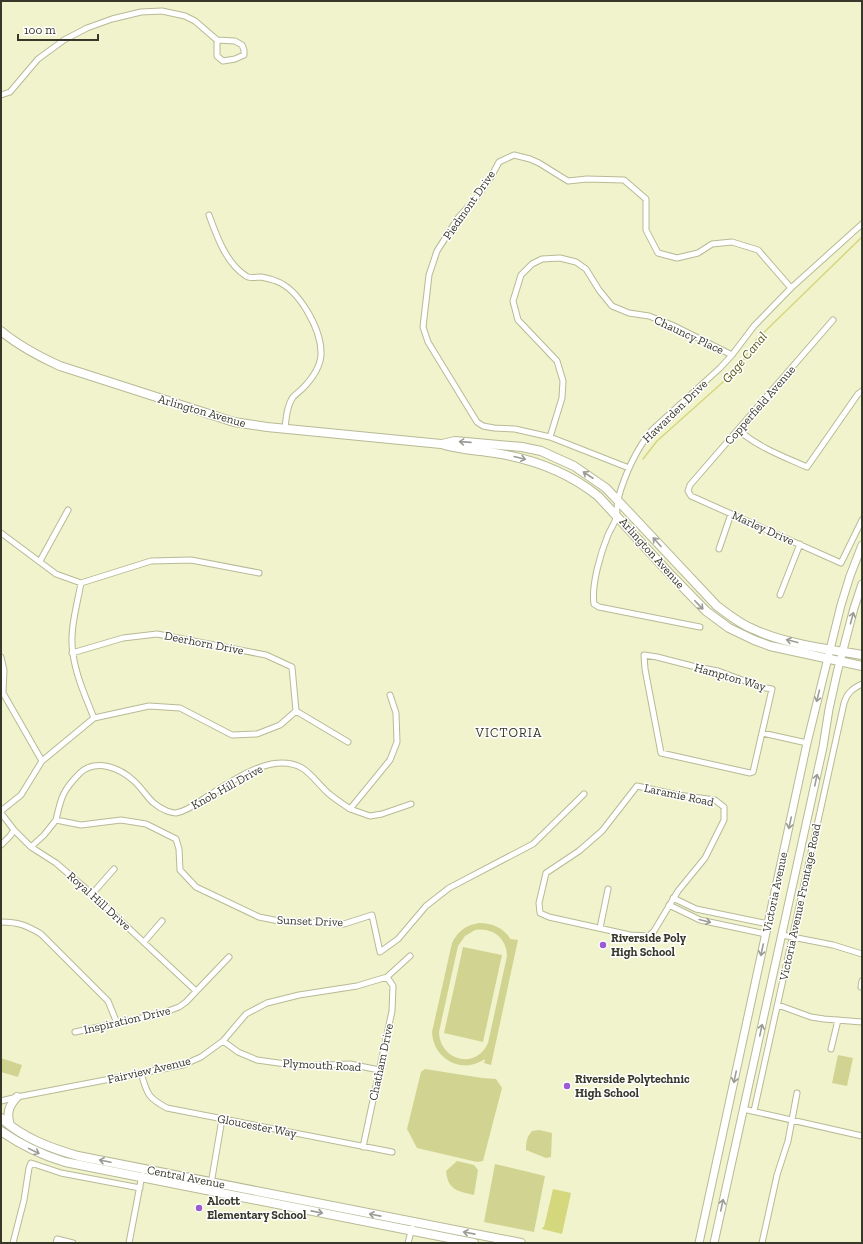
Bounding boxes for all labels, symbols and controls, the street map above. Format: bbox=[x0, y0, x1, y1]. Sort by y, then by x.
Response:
scale bar bbox=[18, 16, 98, 42]
text: 100 m bbox=[24, 23, 56, 37]
street label: Piedmont Drive bbox=[440, 167, 498, 242]
street label: Chauncy Place bbox=[652, 313, 726, 357]
water label: Gage Canal bbox=[719, 329, 770, 386]
street label: Copperfield Avenue bbox=[722, 362, 798, 447]
street label: Hawarden Drive bbox=[640, 376, 711, 445]
street label: Arlington Avenue bbox=[157, 392, 248, 430]
one-way arrow bbox=[459, 438, 472, 445]
one-way arrow bbox=[514, 455, 527, 462]
one-way arrow bbox=[583, 471, 594, 479]
street label: Marley Drive bbox=[730, 508, 797, 548]
street label: Arlington Avenue bbox=[616, 515, 688, 592]
one-way arrow bbox=[652, 536, 661, 547]
one-way arrow bbox=[695, 600, 704, 610]
one-way arrow bbox=[848, 611, 856, 624]
street label: Deerhorn Drive bbox=[163, 628, 245, 658]
one-way arrow bbox=[786, 637, 799, 645]
street label: Hampton Way bbox=[693, 660, 768, 694]
one-way arrow bbox=[814, 690, 822, 703]
district label: VICTORIA bbox=[475, 725, 542, 740]
street label: Knob Hill Drive bbox=[189, 761, 266, 812]
one-way arrow bbox=[812, 774, 820, 787]
street label: Laramie Road bbox=[643, 781, 716, 809]
one-way arrow bbox=[785, 816, 793, 829]
street label: Victoria Avenue Frontage Road bbox=[776, 822, 824, 983]
street label: Victoria Avenue bbox=[759, 850, 790, 934]
street label: Royal Hill Drive bbox=[64, 869, 134, 933]
street label: Sunset Drive bbox=[277, 913, 344, 929]
one-way arrow bbox=[698, 918, 711, 925]
place label: Riverside Poly High School bbox=[611, 931, 687, 959]
marker: Riverside Poly High School bbox=[598, 940, 608, 950]
one-way arrow bbox=[758, 943, 766, 956]
street label: Inspiration Drive bbox=[82, 1003, 172, 1037]
street label: Chatham Drive bbox=[366, 1022, 396, 1102]
one-way arrow bbox=[757, 1024, 765, 1037]
street label: Fairview Avenue bbox=[106, 1054, 192, 1086]
street label: Plymouth Road bbox=[282, 1056, 362, 1074]
one-way arrow bbox=[730, 1070, 738, 1083]
place label: Riverside Polytechnic High School bbox=[575, 1072, 690, 1100]
marker: Riverside Polytechnic High School bbox=[562, 1081, 572, 1091]
street label: Gloucester Way bbox=[216, 1111, 299, 1141]
one-way arrow bbox=[28, 1148, 40, 1155]
one-way arrow bbox=[99, 1157, 112, 1165]
street label: Central Avenue bbox=[146, 1163, 227, 1191]
place label: Alcott Elementary School bbox=[207, 1194, 307, 1222]
one-way arrow bbox=[718, 1199, 726, 1212]
marker: Alcott Elementary School bbox=[194, 1203, 204, 1213]
one-way arrow bbox=[310, 1208, 323, 1216]
one-way arrow bbox=[369, 1210, 382, 1218]
one-way arrow bbox=[463, 1229, 476, 1237]

